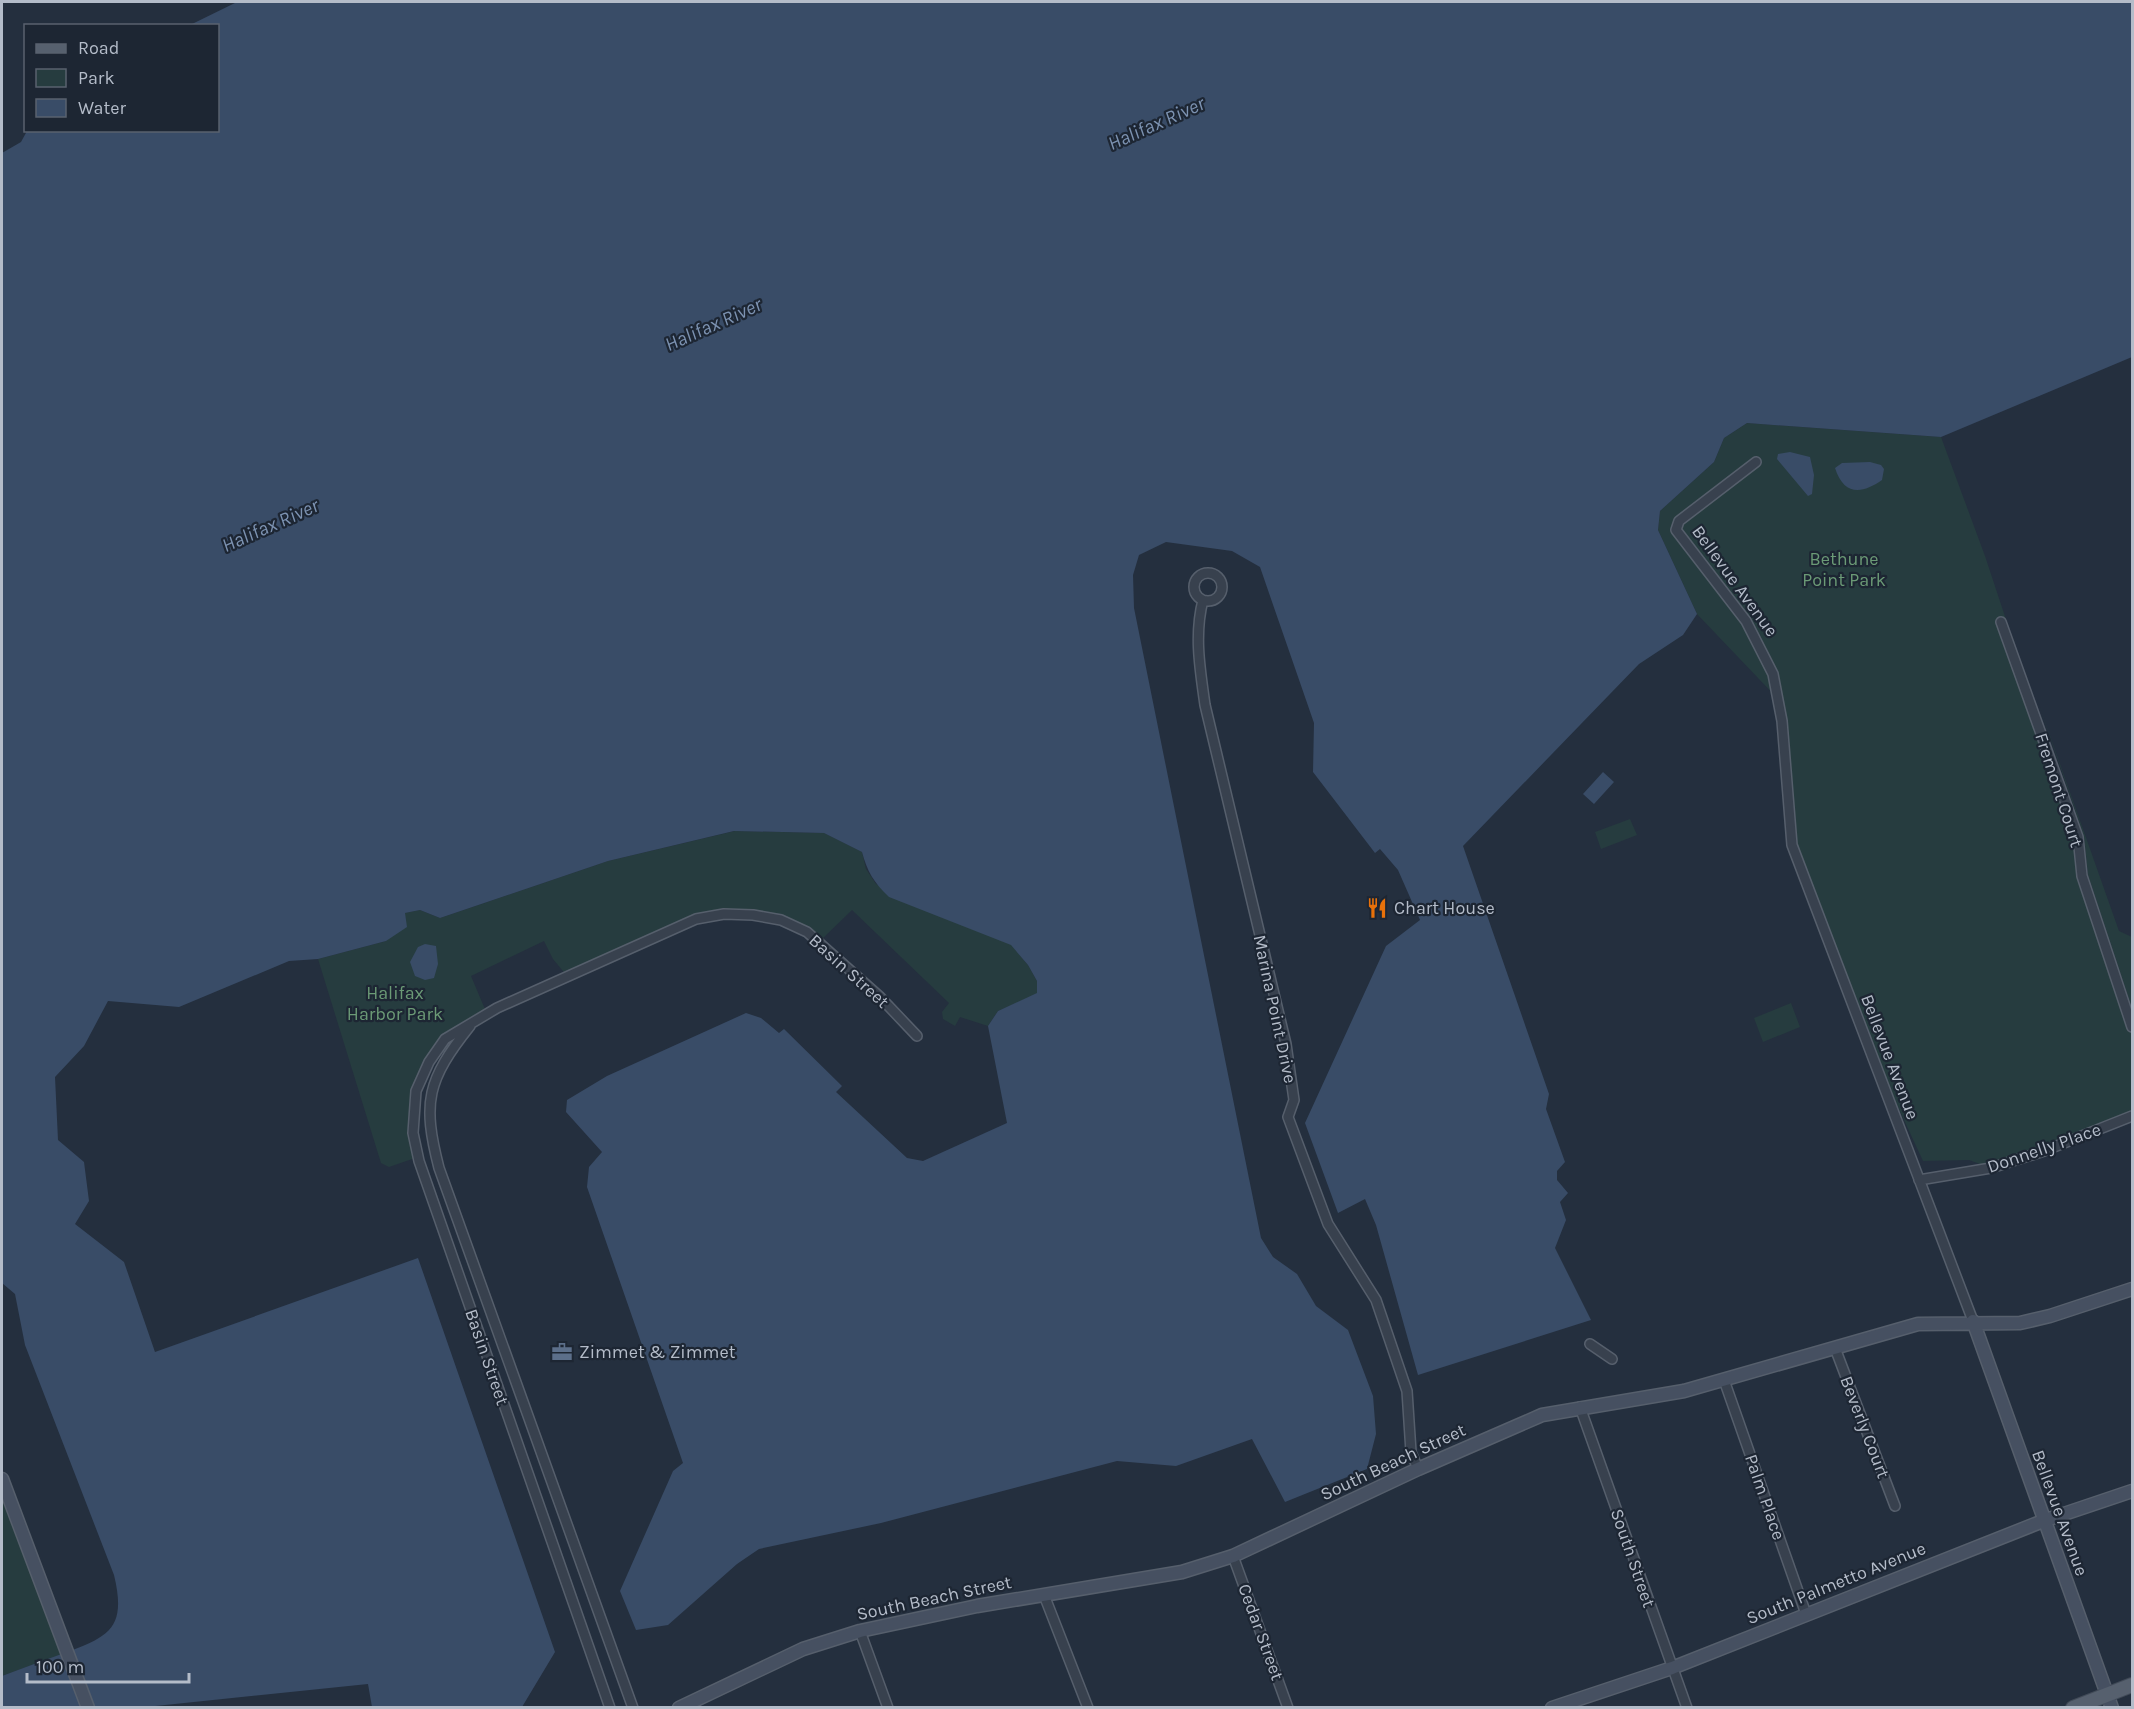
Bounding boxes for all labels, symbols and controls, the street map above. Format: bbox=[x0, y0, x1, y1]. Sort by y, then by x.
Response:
legend bbox=[24, 24, 219, 132]
text: Road bbox=[78, 37, 119, 59]
text: Park bbox=[78, 67, 115, 89]
water label: Halifax River bbox=[1104, 91, 1209, 155]
text: Water bbox=[78, 97, 126, 119]
water label: Halifax River bbox=[661, 292, 766, 356]
water label: Halifax River bbox=[218, 493, 323, 557]
street label: Bellevue Avenue bbox=[1687, 521, 1783, 641]
park label: Bethune Point Park bbox=[1802, 548, 1886, 591]
street label: Fremont Court bbox=[2030, 730, 2088, 850]
restaurant icon: Chart House bbox=[1365, 896, 1389, 920]
place label: Chart House bbox=[1394, 897, 1495, 919]
street label: Basin Street bbox=[804, 929, 894, 1013]
street label: Marina Point Drive bbox=[1249, 933, 1301, 1085]
park label: Halifax Harbor Park bbox=[347, 982, 443, 1025]
street label: Bellevue Avenue bbox=[1856, 991, 1924, 1123]
street label: Donnelly Place bbox=[1984, 1118, 2104, 1178]
street label: Basin Street bbox=[460, 1306, 514, 1408]
office icon: Zimmet & Zimmet bbox=[550, 1340, 574, 1364]
place label: Zimmet & Zimmet bbox=[579, 1341, 736, 1363]
street label: Beverly Court bbox=[1835, 1373, 1895, 1482]
street label: South Beach Street bbox=[1317, 1419, 1469, 1505]
street label: Bellevue Avenue bbox=[2027, 1447, 2093, 1579]
street label: Palm Place bbox=[1740, 1451, 1790, 1543]
street label: South Street bbox=[1606, 1506, 1660, 1610]
street label: South Palmetto Avenue bbox=[1743, 1537, 1929, 1629]
street label: South Beach Street bbox=[855, 1571, 1014, 1625]
street label: Cedar Street bbox=[1233, 1581, 1289, 1683]
scale bar bbox=[27, 1646, 189, 1684]
text: 100 m bbox=[36, 1656, 84, 1678]

